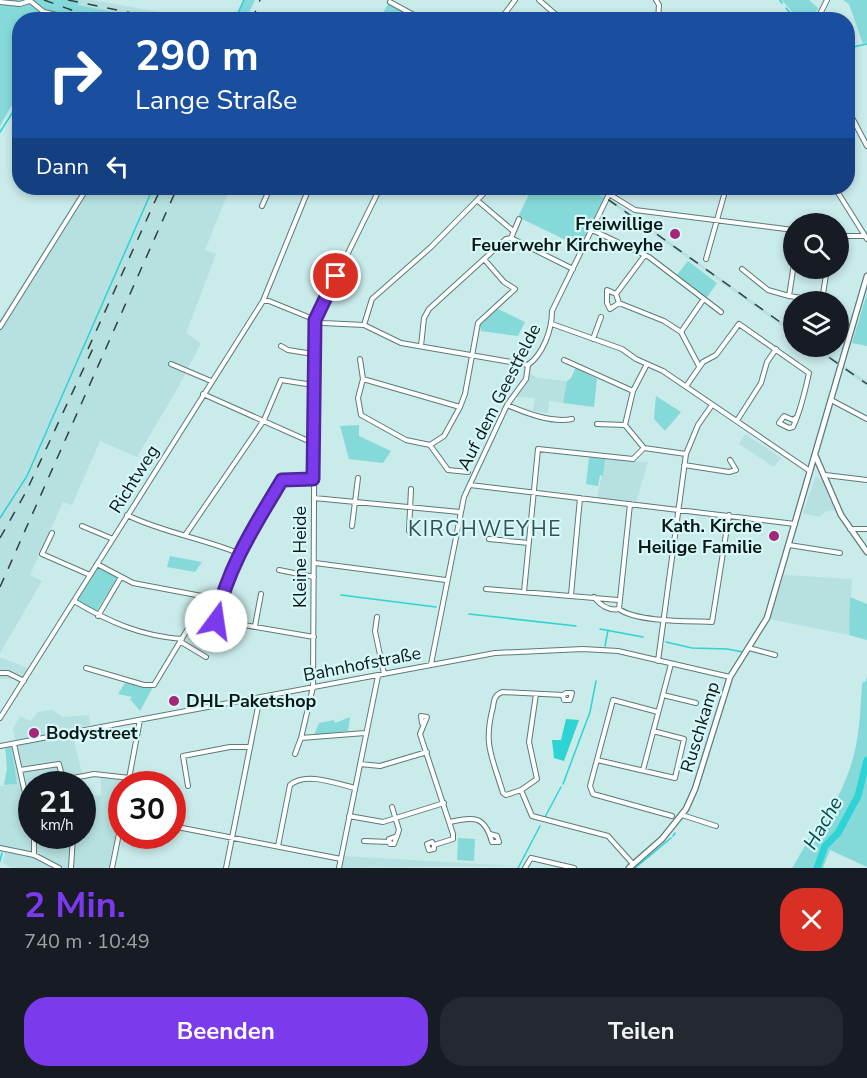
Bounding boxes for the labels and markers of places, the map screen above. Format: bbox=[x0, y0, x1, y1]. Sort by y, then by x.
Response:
place label: Freiwillige Feuerwehr Kirchweyhe bbox=[471, 212, 663, 257]
marker: Freiwillige Feuerwehr Kirchweyhe bbox=[668, 227, 682, 241]
pin bbox=[310, 250, 361, 301]
place label: Kath. Kirche Heilige Familie bbox=[638, 514, 762, 559]
marker: Kath. Kirche Heilige Familie bbox=[767, 529, 781, 543]
place label: DHL Paketshop bbox=[186, 689, 317, 713]
marker: DHL Paketshop bbox=[167, 694, 181, 708]
place label: Bodystreet bbox=[46, 721, 138, 745]
marker: Bodystreet bbox=[27, 726, 41, 740]

